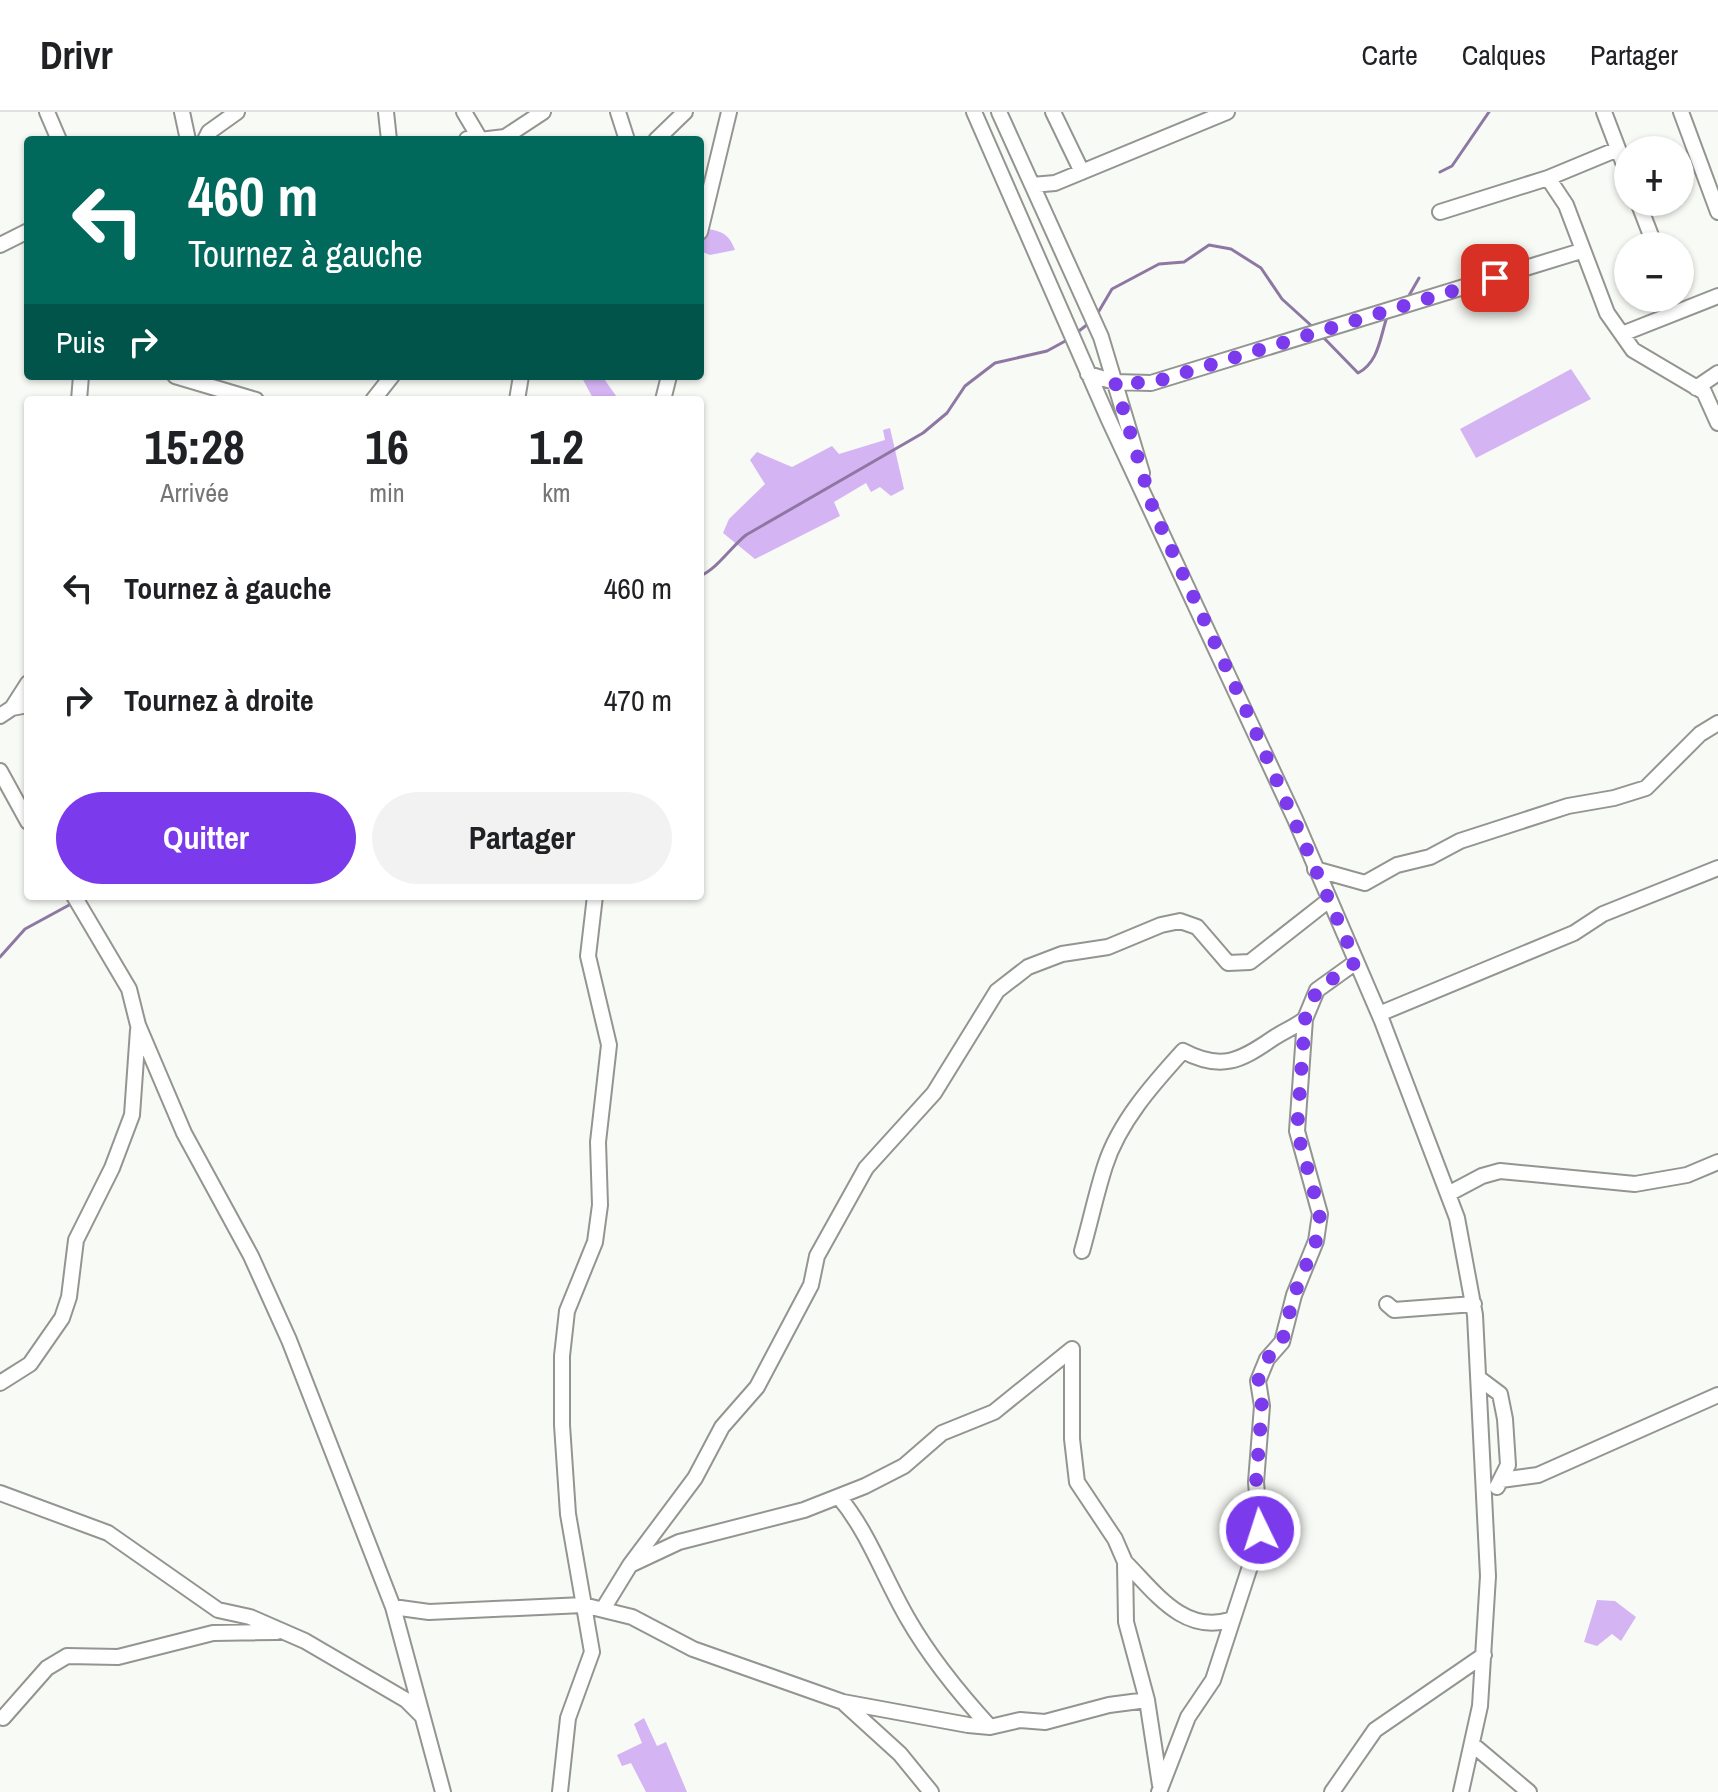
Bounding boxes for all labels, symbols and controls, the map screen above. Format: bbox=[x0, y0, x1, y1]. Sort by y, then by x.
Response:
text: Drivr bbox=[40, 30, 113, 81]
text: Carte bbox=[1362, 36, 1418, 74]
text: Calques bbox=[1462, 36, 1546, 74]
text: Partager bbox=[1590, 36, 1678, 74]
map controls bbox=[1614, 136, 1694, 312]
button: + bbox=[1614, 136, 1694, 216]
text: 460 m bbox=[188, 158, 318, 233]
icon: left bbox=[56, 168, 160, 272]
text: Tournez à gauche bbox=[188, 230, 423, 278]
button: − bbox=[1614, 232, 1694, 312]
pin bbox=[1461, 244, 1529, 312]
icon: arrive bbox=[1473, 256, 1517, 300]
icon: right bbox=[121, 320, 165, 364]
text: Puis bbox=[56, 322, 105, 362]
text: 15:28 bbox=[144, 414, 245, 479]
text: 16 bbox=[365, 414, 409, 479]
text: 1.2 bbox=[529, 414, 584, 479]
text: Arrivée bbox=[160, 475, 229, 510]
text: min bbox=[369, 475, 405, 510]
text: km bbox=[542, 475, 571, 510]
icon: left bbox=[56, 566, 100, 610]
text: Tournez à gauche bbox=[124, 568, 331, 608]
text: 460 m bbox=[604, 568, 672, 608]
icon: right bbox=[56, 678, 100, 722]
text: Tournez à droite bbox=[124, 680, 314, 720]
text: 470 m bbox=[604, 680, 672, 720]
button: Quitter bbox=[56, 792, 356, 884]
button: Partager bbox=[372, 792, 672, 884]
position arrow bbox=[1218, 1488, 1302, 1572]

